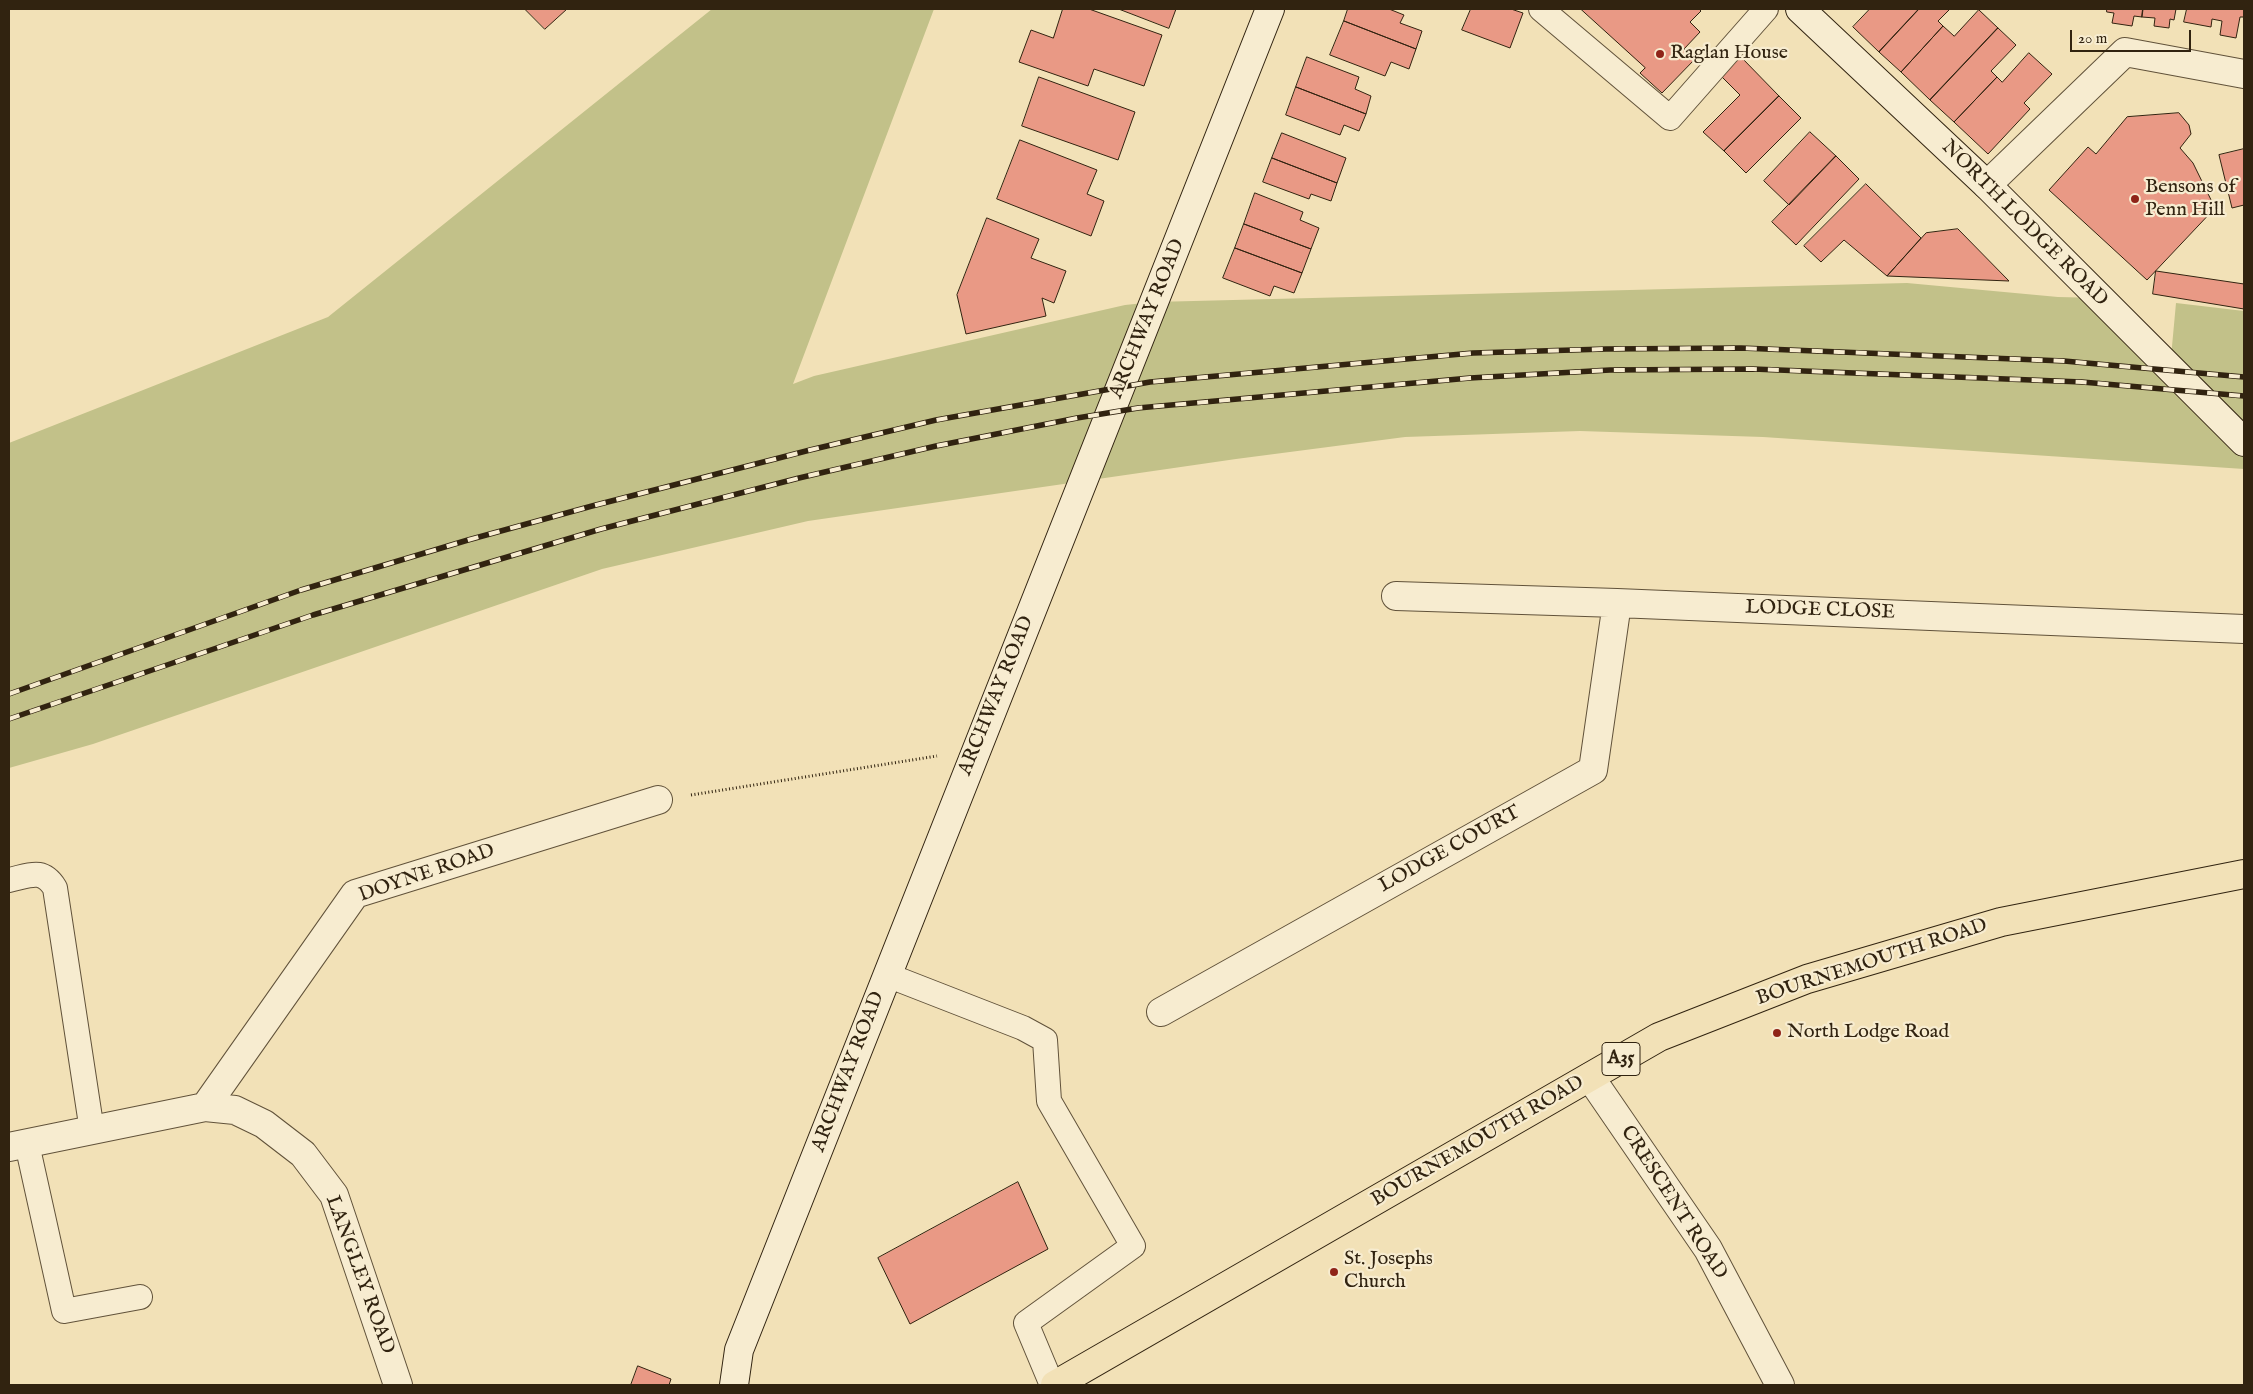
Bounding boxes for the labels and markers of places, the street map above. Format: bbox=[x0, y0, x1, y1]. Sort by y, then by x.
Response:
place label: Raglan House bbox=[1670, 42, 1788, 66]
marker: Raglan House bbox=[1654, 48, 1666, 60]
place label: Bensons of Penn Hill bbox=[2145, 176, 2236, 223]
marker: Bensons of Penn Hill bbox=[2129, 193, 2141, 205]
place label: North Lodge Road bbox=[1787, 1021, 1949, 1045]
marker: North Lodge Road bbox=[1771, 1027, 1783, 1039]
place label: St. Josephs Church bbox=[1344, 1248, 1433, 1295]
marker: St. Josephs Church bbox=[1328, 1266, 1340, 1278]

